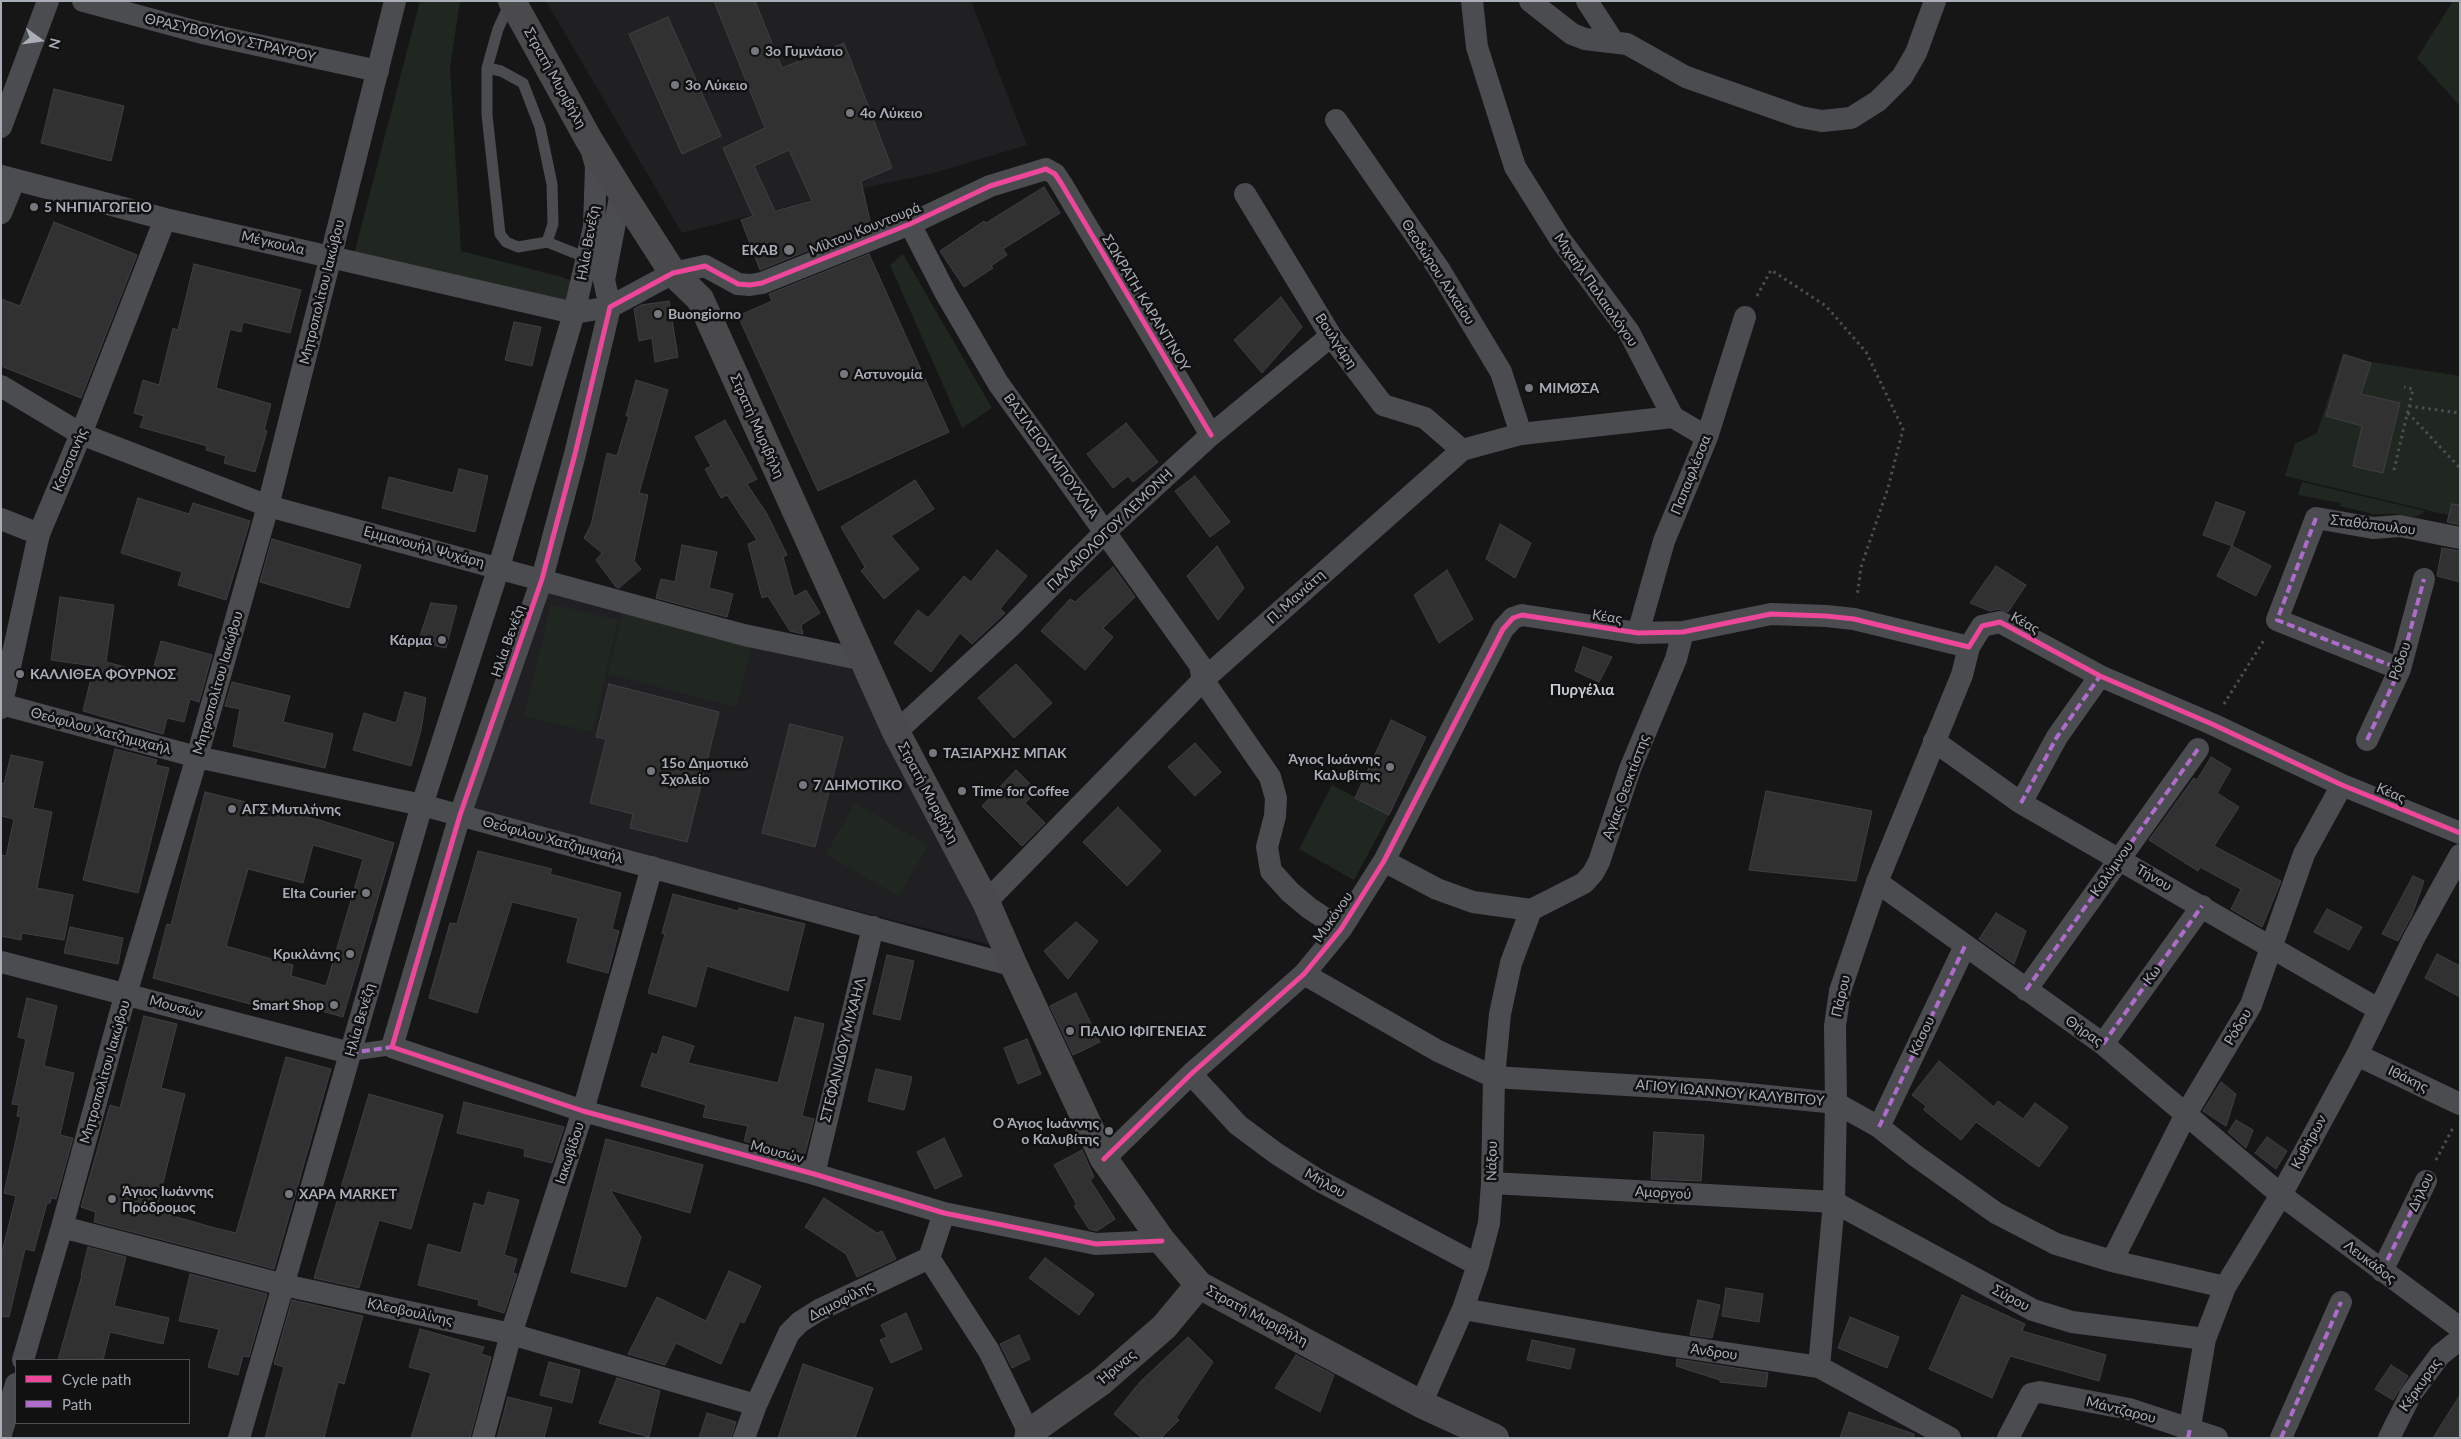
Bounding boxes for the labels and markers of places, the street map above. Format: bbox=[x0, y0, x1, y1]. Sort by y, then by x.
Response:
place label: 3ο Γυμνάσιο bbox=[765, 43, 843, 59]
marker: 3ο Γυμνάσιο bbox=[749, 45, 761, 57]
place label: 3ο Λύκειο bbox=[685, 77, 748, 93]
marker: 3ο Λύκειο bbox=[669, 79, 681, 91]
place label: 4ο Λύκειο bbox=[860, 105, 923, 121]
marker: 4ο Λύκειο bbox=[844, 107, 856, 119]
place label: 5 ΝΗΠΙΑΓΩΓΕΙΟ bbox=[44, 199, 152, 215]
marker: 5 ΝΗΠΙΑΓΩΓΕΙΟ bbox=[28, 201, 40, 213]
place label: ΕΚΑΒ bbox=[741, 242, 778, 258]
marker: ΕΚΑΒ bbox=[782, 243, 796, 257]
place label: Buongiorno bbox=[668, 306, 741, 322]
marker: Buongiorno bbox=[652, 308, 664, 320]
place label: Αστυνομία bbox=[854, 366, 923, 382]
marker: Αστυνομία bbox=[838, 368, 850, 380]
place label: MIMØΣΑ bbox=[1539, 380, 1599, 396]
marker: MIMØΣΑ bbox=[1523, 382, 1535, 394]
place label: Κάρμα bbox=[390, 632, 432, 648]
marker: Κάρμα bbox=[436, 634, 448, 646]
place label: ΚΑΛΛΙΘΕΑ ΦΟΥΡΝΟΣ bbox=[30, 666, 176, 682]
marker: ΚΑΛΛΙΘΕΑ ΦΟΥΡΝΟΣ bbox=[14, 668, 26, 680]
place label: ΤΑΞΙΑΡΧΗΣ ΜΠΑΚ bbox=[943, 745, 1067, 761]
marker: ΤΑΞΙΑΡΧΗΣ ΜΠΑΚ bbox=[927, 747, 939, 759]
place label: Άγιος Ιωάννης Καλυβίτης bbox=[1288, 751, 1380, 784]
place label: 15o Δημοτικό Σχολείο bbox=[661, 755, 749, 788]
marker: Άγιος Ιωάννης Καλυβίτης bbox=[1384, 761, 1396, 773]
marker: 15o Δημοτικό Σχολείο bbox=[645, 765, 657, 777]
place label: 7 ΔΗΜΟΤΙΚΟ bbox=[813, 777, 902, 793]
marker: 7 ΔΗΜΟΤΙΚΟ bbox=[797, 779, 809, 791]
place label: Time for Coffee bbox=[972, 783, 1069, 799]
marker: Time for Coffee bbox=[956, 785, 968, 797]
place label: ΑΓΣ Μυτιλήνης bbox=[242, 801, 341, 817]
marker: ΑΓΣ Μυτιλήνης bbox=[226, 803, 238, 815]
place label: Elta Courier bbox=[282, 885, 356, 901]
marker: Elta Courier bbox=[360, 887, 372, 899]
place label: Κρικλάνης bbox=[273, 946, 340, 962]
marker: Κρικλάνης bbox=[344, 948, 356, 960]
place label: Smart Shop bbox=[252, 997, 324, 1013]
marker: Smart Shop bbox=[328, 999, 340, 1011]
place label: ΠΑΛΙΟ ΙΦΙΓΕΝΕΙΑΣ bbox=[1080, 1023, 1206, 1039]
marker: ΠΑΛΙΟ ΙΦΙΓΕΝΕΙΑΣ bbox=[1064, 1025, 1076, 1037]
place label: Ο Άγιος Ιωάννης ο Καλυβίτης bbox=[993, 1115, 1099, 1148]
marker: Ο Άγιος Ιωάννης ο Καλυβίτης bbox=[1103, 1125, 1115, 1137]
place label: Άγιος Ιωάννης Πρόδρομος bbox=[122, 1183, 214, 1216]
place label: XAPA MARKET bbox=[299, 1186, 397, 1202]
marker: XAPA MARKET bbox=[283, 1188, 295, 1200]
marker: Άγιος Ιωάννης Πρόδρομος bbox=[106, 1193, 118, 1205]

